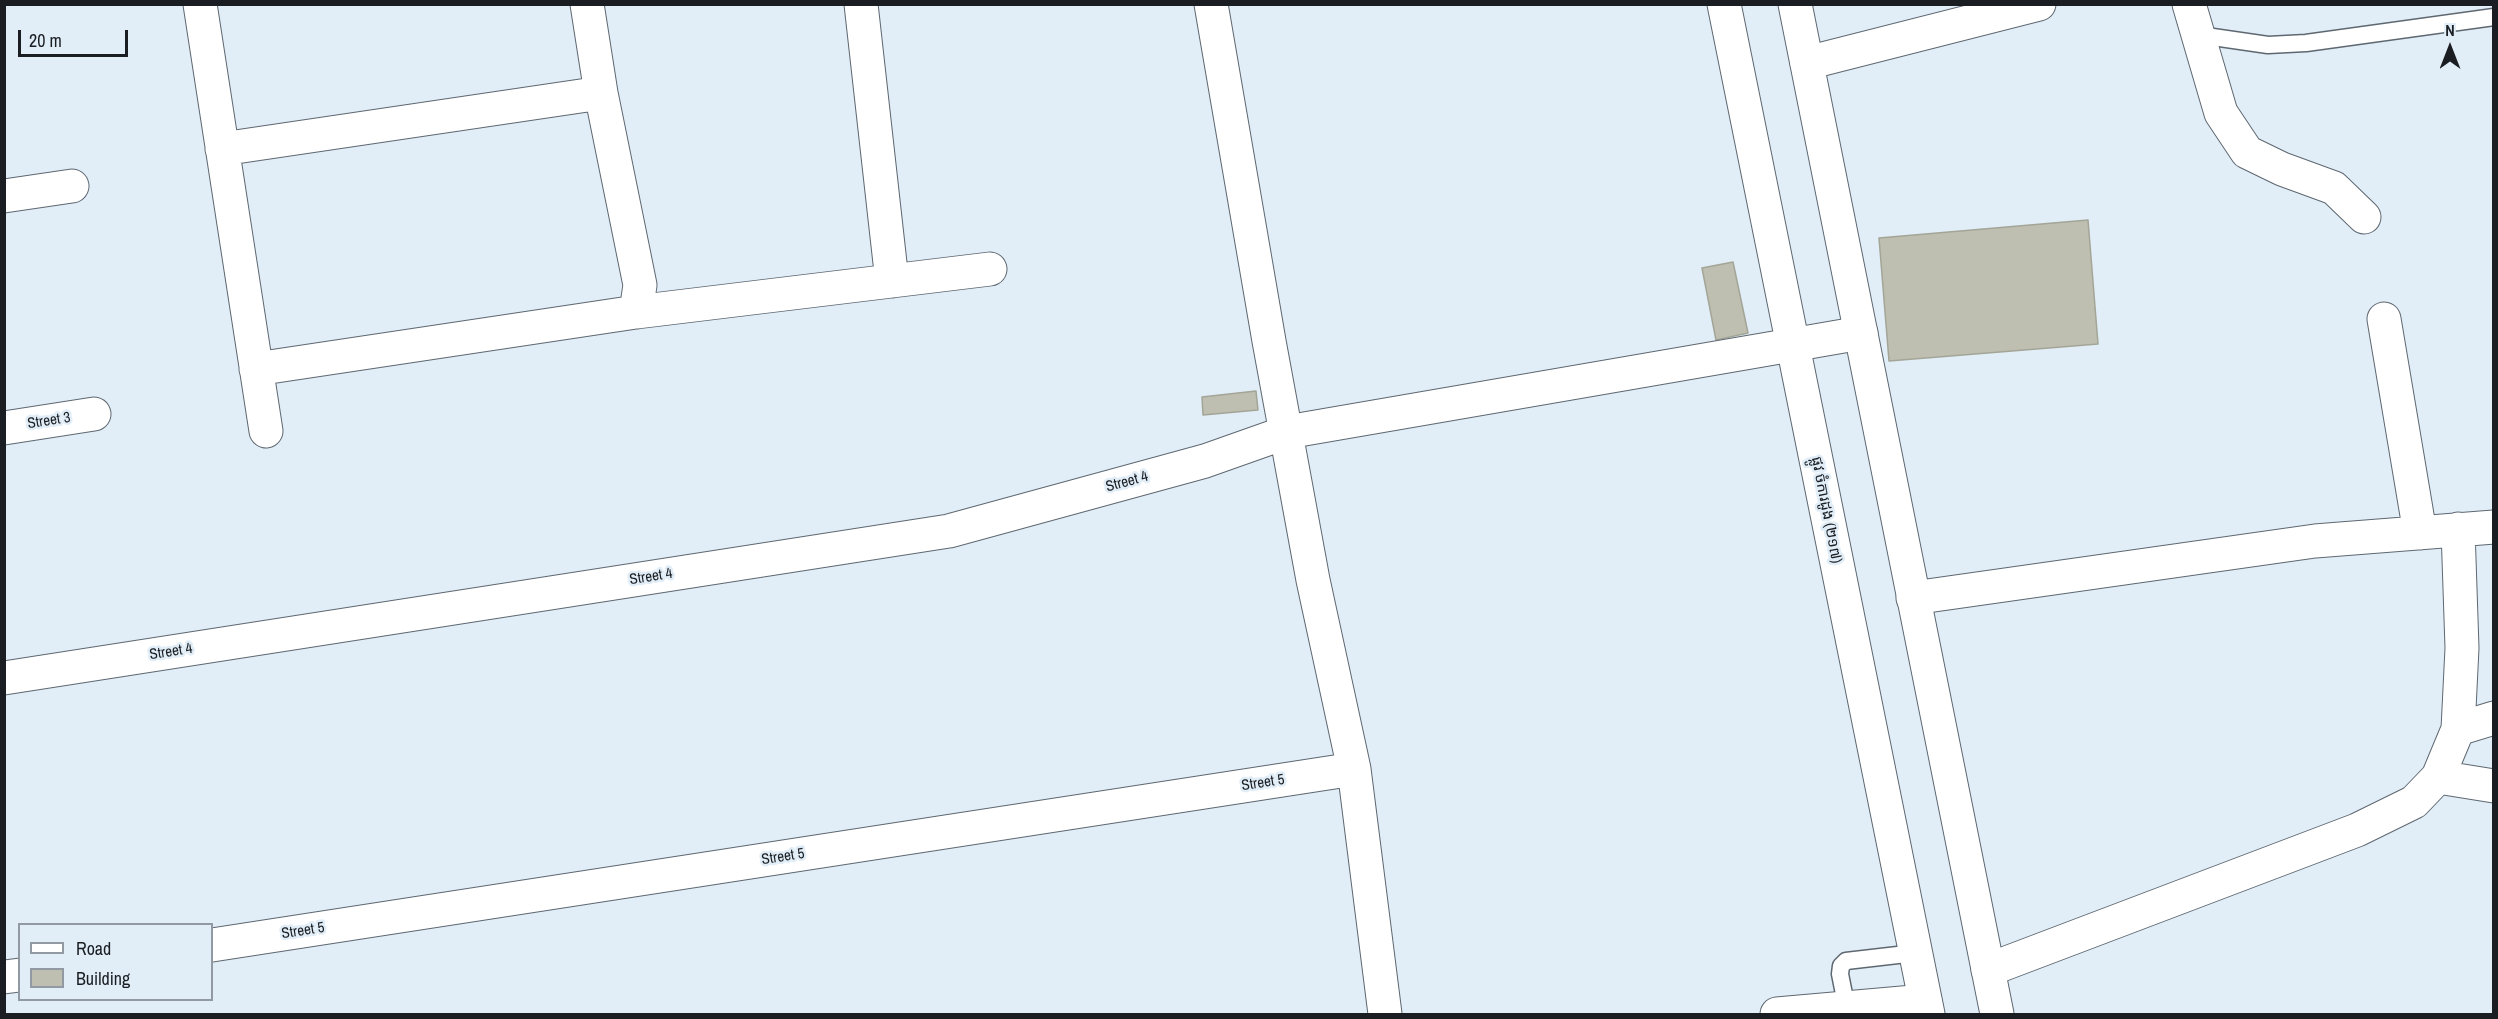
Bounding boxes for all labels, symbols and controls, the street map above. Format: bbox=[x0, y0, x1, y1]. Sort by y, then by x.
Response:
scale bar bbox=[21, 18, 130, 56]
north arrow bbox=[2420, 18, 2480, 78]
text: N bbox=[2445, 19, 2455, 41]
text: 20 m bbox=[29, 28, 62, 53]
street label: Street 3 bbox=[26, 409, 72, 433]
street label: ផ្លូវ ចំការដូង (២១៧) bbox=[1807, 455, 1845, 565]
street label: Street 4 bbox=[1104, 468, 1150, 496]
street label: Street 4 bbox=[628, 565, 674, 589]
street label: Street 4 bbox=[148, 640, 194, 664]
street label: Street 5 bbox=[1240, 771, 1286, 795]
street label: Street 5 bbox=[760, 845, 806, 869]
street label: Street 5 bbox=[280, 919, 326, 943]
legend bbox=[18, 923, 213, 1001]
text: Road bbox=[76, 936, 111, 961]
text: Building bbox=[76, 966, 130, 991]

